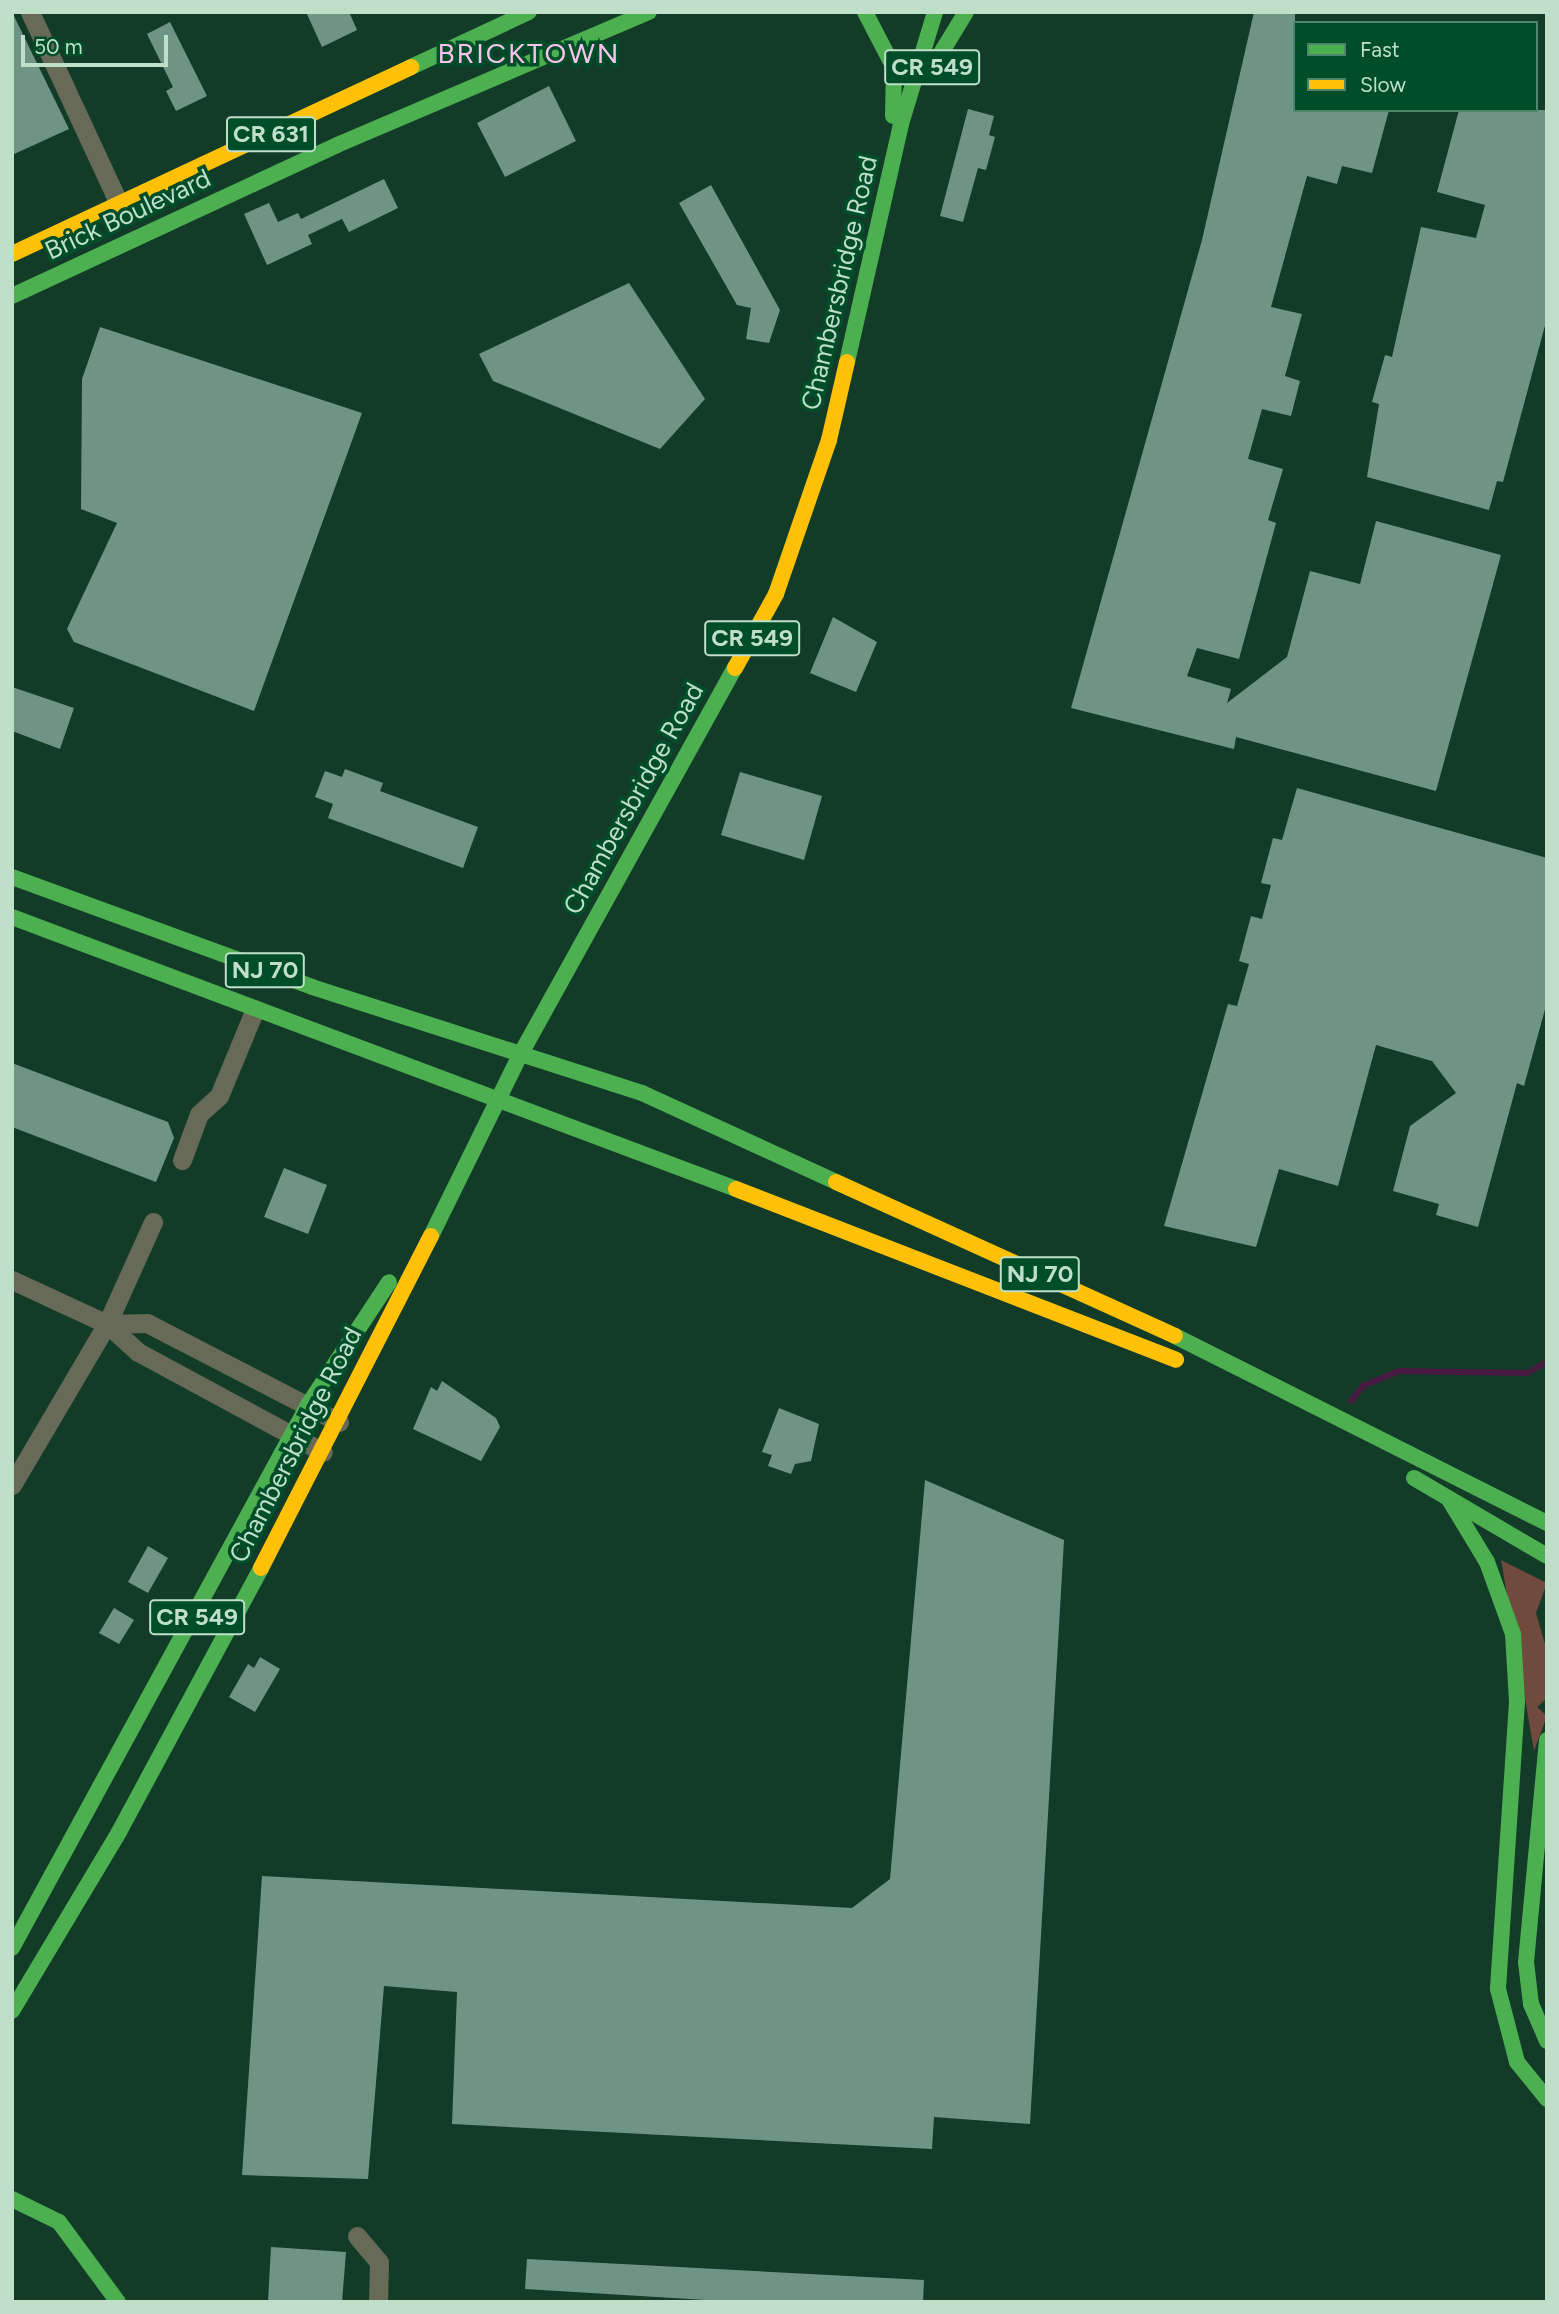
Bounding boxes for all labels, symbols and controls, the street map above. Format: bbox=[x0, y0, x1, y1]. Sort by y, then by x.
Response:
scale bar bbox=[24, 21, 172, 65]
legend bbox=[1293, 21, 1538, 112]
text: 50 m bbox=[34, 34, 83, 59]
district label: BRICKTOWN bbox=[439, 36, 619, 70]
text: Fast bbox=[1360, 37, 1400, 62]
road number: CR 549 bbox=[883, 46, 981, 88]
text: Slow bbox=[1360, 72, 1406, 97]
road number: CR 631 bbox=[226, 114, 316, 154]
street label: Chambersbridge Road bbox=[796, 153, 884, 413]
street label: Brick Boulevard bbox=[40, 163, 216, 267]
road number: CR 549 bbox=[703, 618, 801, 658]
street label: Chambersbridge Road bbox=[557, 678, 711, 920]
road number: NJ 70 bbox=[225, 950, 305, 990]
road number: NJ 70 bbox=[1000, 1254, 1080, 1294]
street label: Chambersbridge Road bbox=[223, 1322, 369, 1568]
road number: CR 549 bbox=[148, 1596, 246, 1638]

